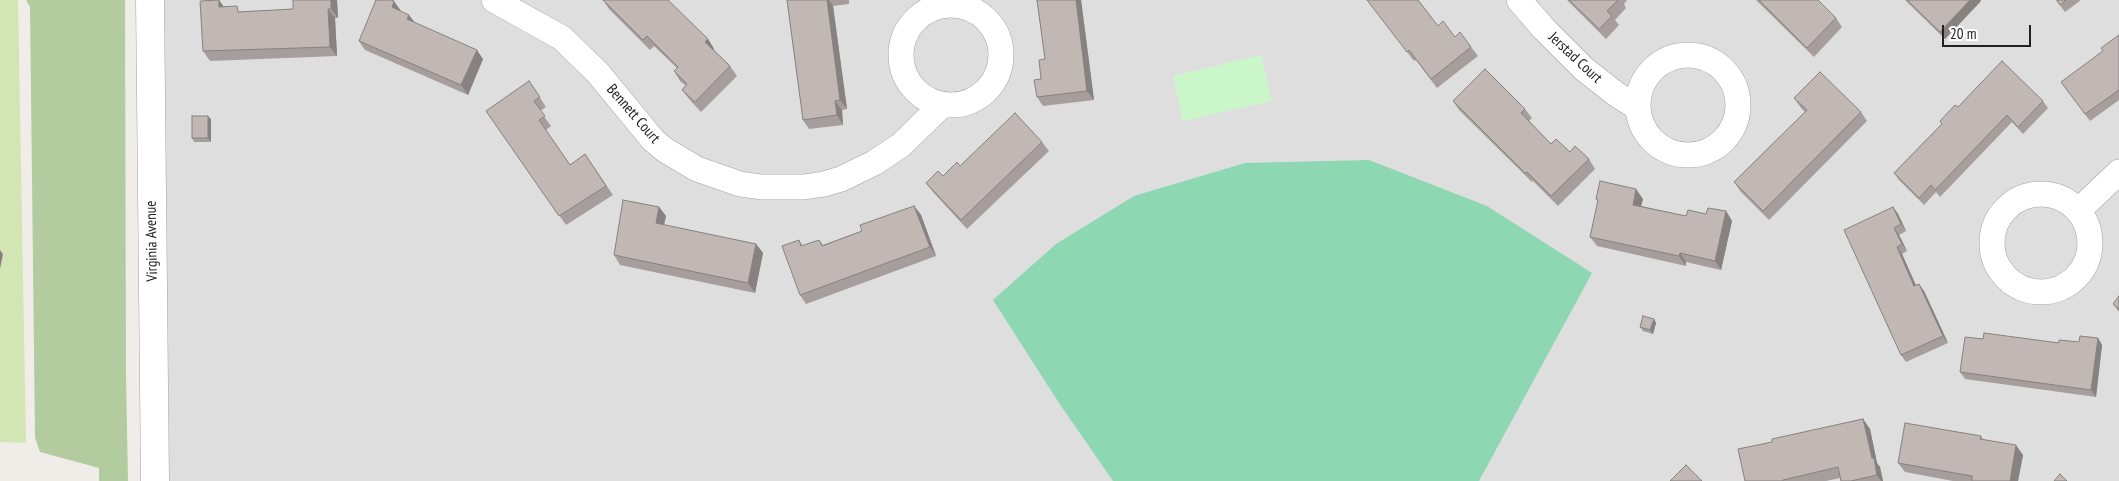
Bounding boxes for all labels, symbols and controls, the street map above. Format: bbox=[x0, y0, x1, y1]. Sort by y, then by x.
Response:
scale bar bbox=[1944, 15, 2033, 47]
text: 20 m bbox=[1950, 24, 1976, 43]
street label: Jerstad Court bbox=[1544, 29, 1606, 87]
street label: Bennett Court bbox=[603, 81, 663, 147]
street label: Virginia Avenue bbox=[142, 200, 162, 282]

